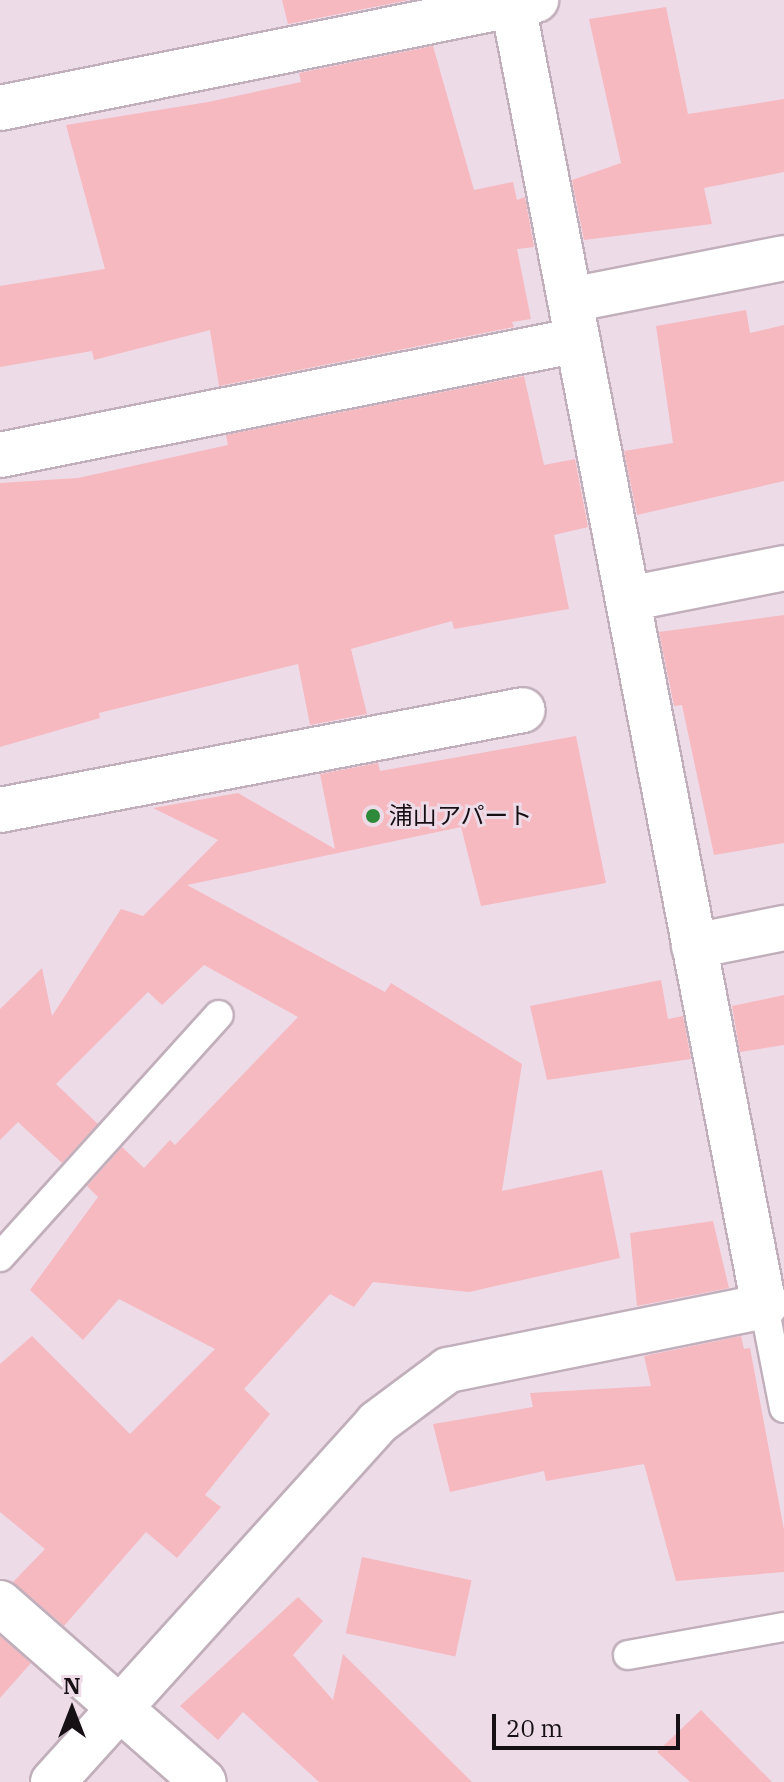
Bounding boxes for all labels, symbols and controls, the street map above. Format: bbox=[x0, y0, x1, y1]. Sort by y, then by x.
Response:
place label: 浦山アパート bbox=[389, 802, 533, 830]
marker: 浦山アパート bbox=[364, 807, 382, 825]
north arrow bbox=[32, 1670, 112, 1750]
text: N bbox=[63, 1671, 81, 1700]
scale bar bbox=[496, 1698, 684, 1748]
text: 20 m bbox=[506, 1712, 563, 1744]

